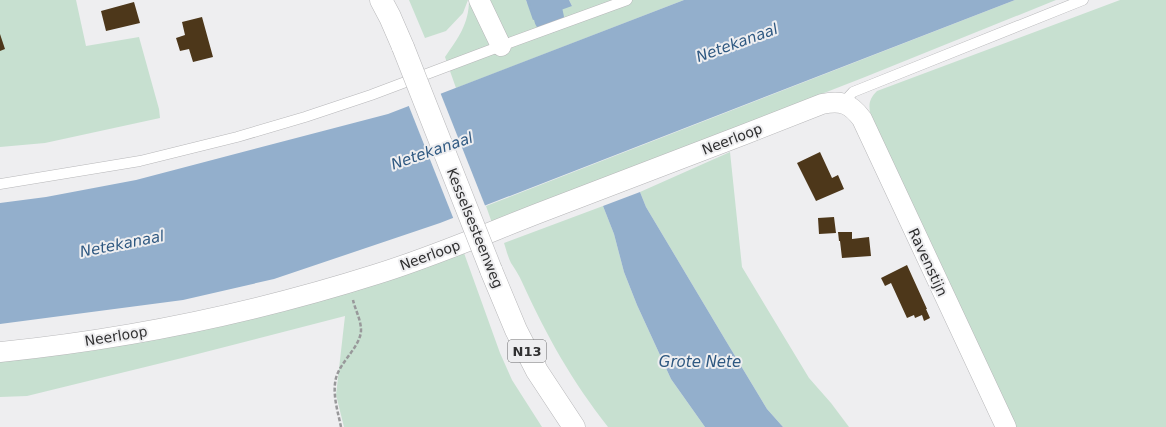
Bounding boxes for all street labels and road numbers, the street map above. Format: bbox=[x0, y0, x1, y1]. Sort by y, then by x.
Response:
street label: Neerloop bbox=[700, 120, 765, 158]
street label: Kesselsesteenweg bbox=[444, 166, 506, 290]
street label: Ravenstijn bbox=[905, 225, 951, 299]
street label: Neerloop bbox=[397, 237, 463, 273]
street label: Neerloop bbox=[83, 323, 149, 349]
road number: N13 bbox=[508, 340, 546, 362]

